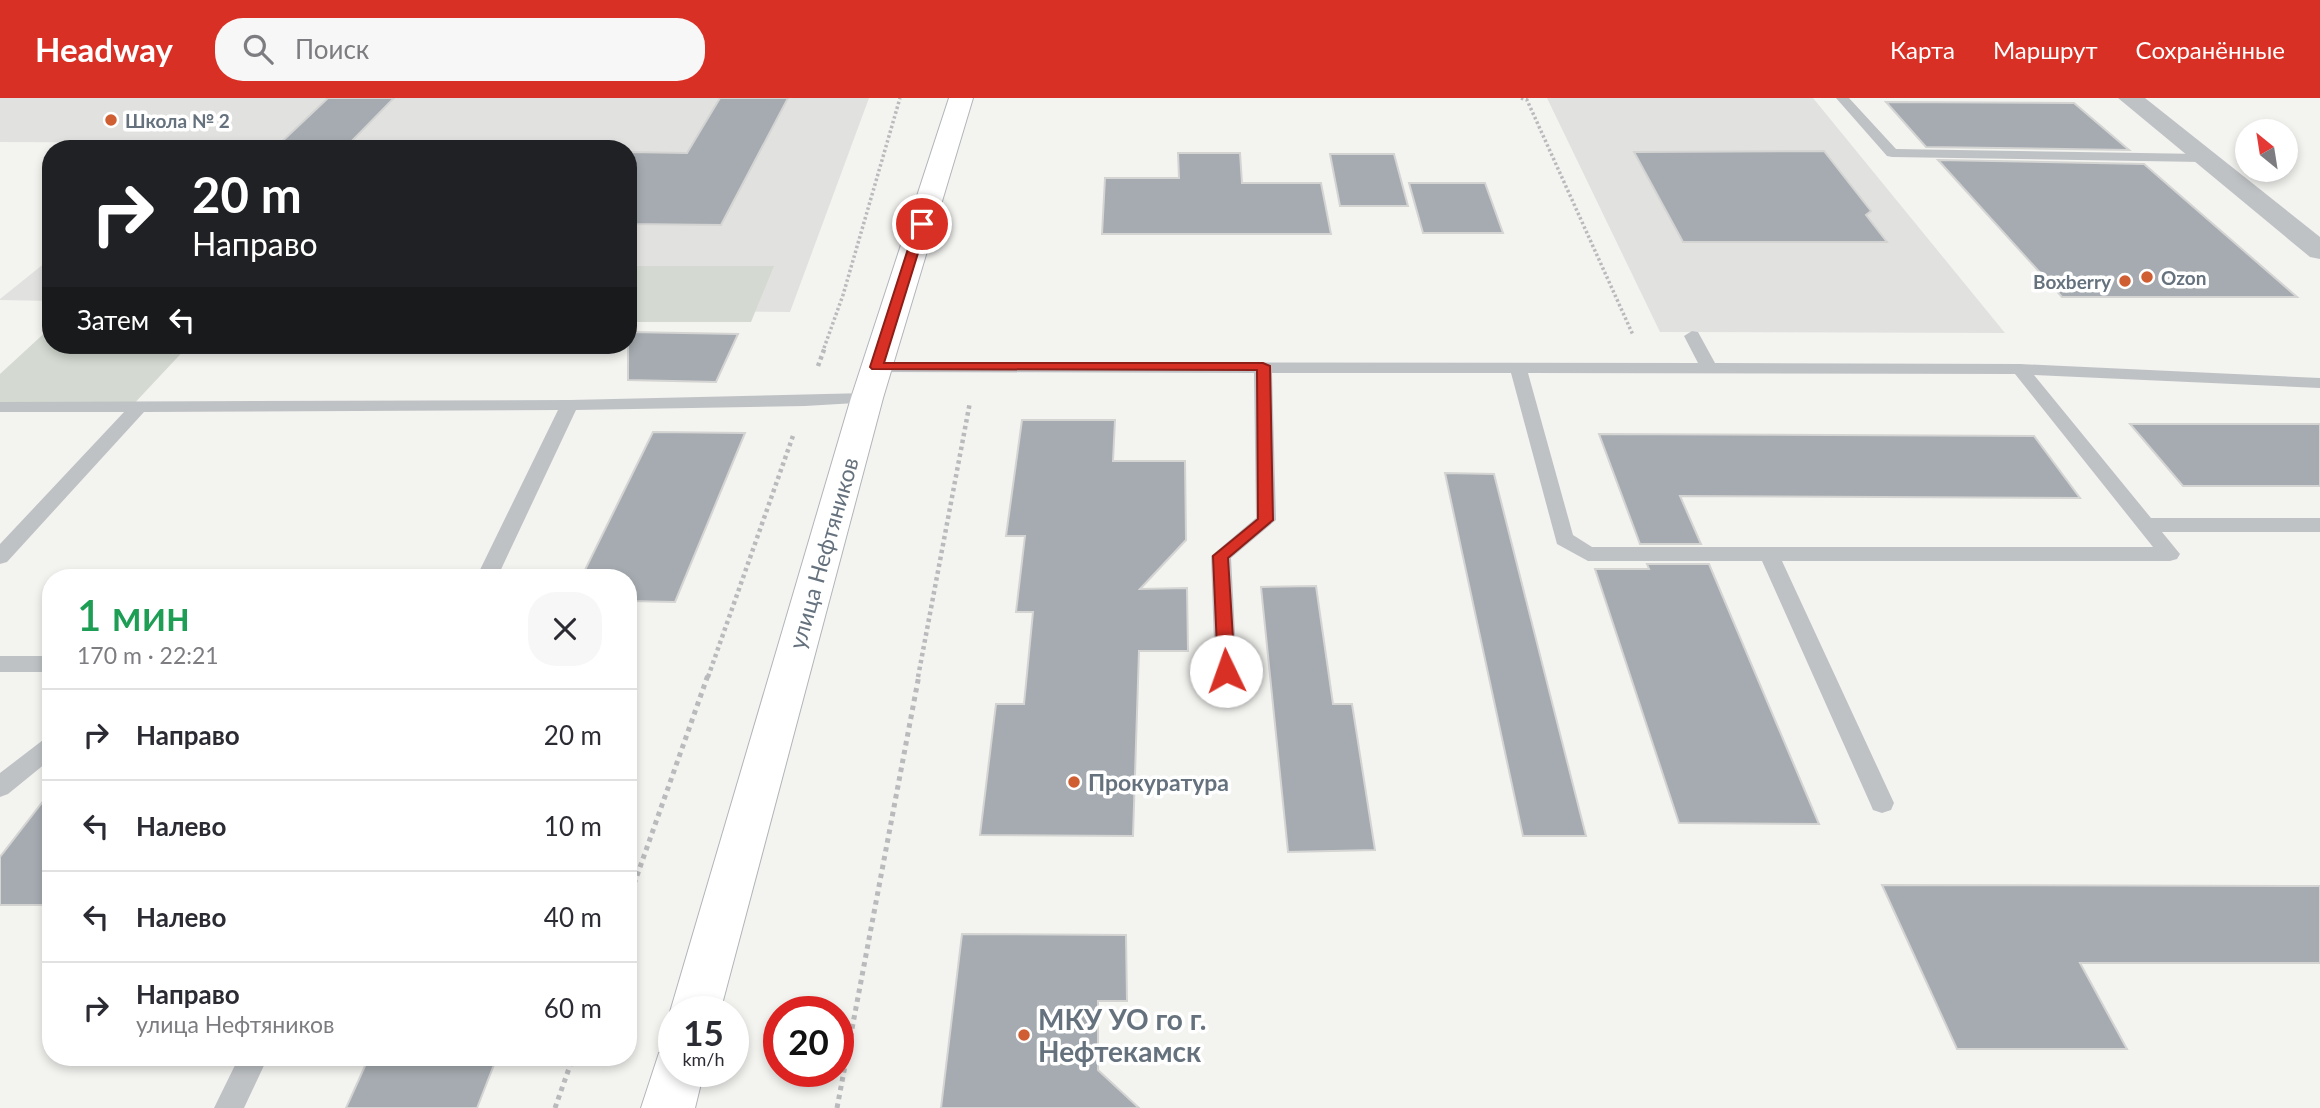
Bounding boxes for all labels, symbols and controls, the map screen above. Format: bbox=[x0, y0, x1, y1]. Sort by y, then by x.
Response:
search box bbox=[215, 18, 705, 81]
text: Headway bbox=[35, 29, 173, 69]
icon: search bbox=[239, 30, 277, 68]
text: Поиск bbox=[295, 33, 369, 65]
text: Карта bbox=[1890, 35, 1955, 64]
text: Маршрут bbox=[1993, 35, 2098, 64]
text: Сохранённые bbox=[2136, 35, 2285, 64]
place label: Школа № 2 bbox=[125, 109, 230, 132]
marker: Школа № 2 bbox=[103, 112, 119, 128]
north arrow bbox=[2235, 119, 2298, 182]
map controls bbox=[2235, 119, 2298, 182]
text: 20 m bbox=[192, 165, 302, 223]
icon: right bbox=[77, 168, 168, 259]
pin bbox=[892, 194, 952, 254]
icon: arrive bbox=[903, 205, 941, 243]
text: Направо bbox=[192, 224, 318, 263]
place label: Ozon bbox=[2161, 266, 2206, 289]
marker: Ozon bbox=[2139, 269, 2155, 285]
place label: Boxberry bbox=[2033, 270, 2112, 293]
marker: Boxberry bbox=[2117, 273, 2133, 289]
icon: left bbox=[163, 301, 201, 339]
text: Затем bbox=[77, 304, 149, 336]
street label: улица Нефтяников bbox=[782, 454, 864, 652]
text: 1 мин bbox=[77, 590, 190, 640]
button: close bbox=[528, 592, 602, 666]
position arrow bbox=[1189, 634, 1263, 708]
text: 170 m · 22:21 bbox=[77, 641, 219, 669]
icon: right bbox=[77, 716, 115, 754]
text: Направо bbox=[136, 719, 240, 751]
text: 20 m bbox=[544, 719, 602, 751]
place label: Прокуратура bbox=[1088, 768, 1229, 796]
marker: Прокуратура bbox=[1066, 774, 1082, 790]
icon: left bbox=[77, 807, 115, 845]
text: Налево bbox=[136, 810, 226, 842]
text: 10 m bbox=[544, 810, 602, 842]
icon: left bbox=[77, 898, 115, 936]
text: Налево bbox=[136, 901, 226, 933]
text: 40 m bbox=[544, 901, 602, 933]
text: Направо bbox=[136, 978, 240, 1010]
icon: right bbox=[77, 989, 115, 1027]
text: 60 m bbox=[544, 992, 602, 1024]
speed limit sign: 20 bbox=[763, 996, 854, 1087]
place label: МКУ УО го г. Нефтекамск bbox=[1038, 1002, 1207, 1068]
text: улица Нефтяников bbox=[136, 1010, 334, 1038]
text: 15 bbox=[683, 1011, 724, 1053]
marker: МКУ УО го г. Нефтекамск bbox=[1016, 1027, 1032, 1043]
text: km/h bbox=[682, 1048, 725, 1070]

